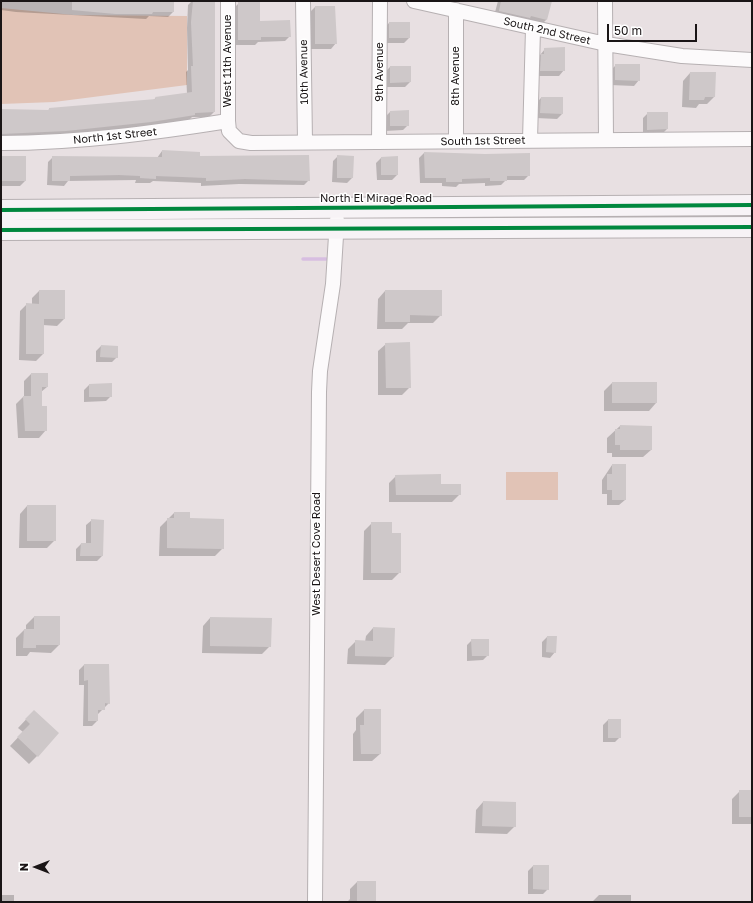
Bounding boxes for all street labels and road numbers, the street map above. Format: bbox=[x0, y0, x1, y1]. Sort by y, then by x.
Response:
street label: West 11th Avenue bbox=[221, 15, 235, 107]
street label: South 2nd Street bbox=[502, 15, 592, 47]
street label: 10th Avenue bbox=[297, 39, 311, 105]
street label: 9th Avenue bbox=[373, 42, 387, 102]
street label: 8th Avenue bbox=[449, 46, 463, 106]
street label: North 1st Street bbox=[72, 125, 158, 147]
street label: South 1st Street bbox=[440, 134, 526, 148]
street label: North El Mirage Road bbox=[320, 192, 432, 206]
street label: West Desert Cove Road bbox=[310, 492, 324, 616]

